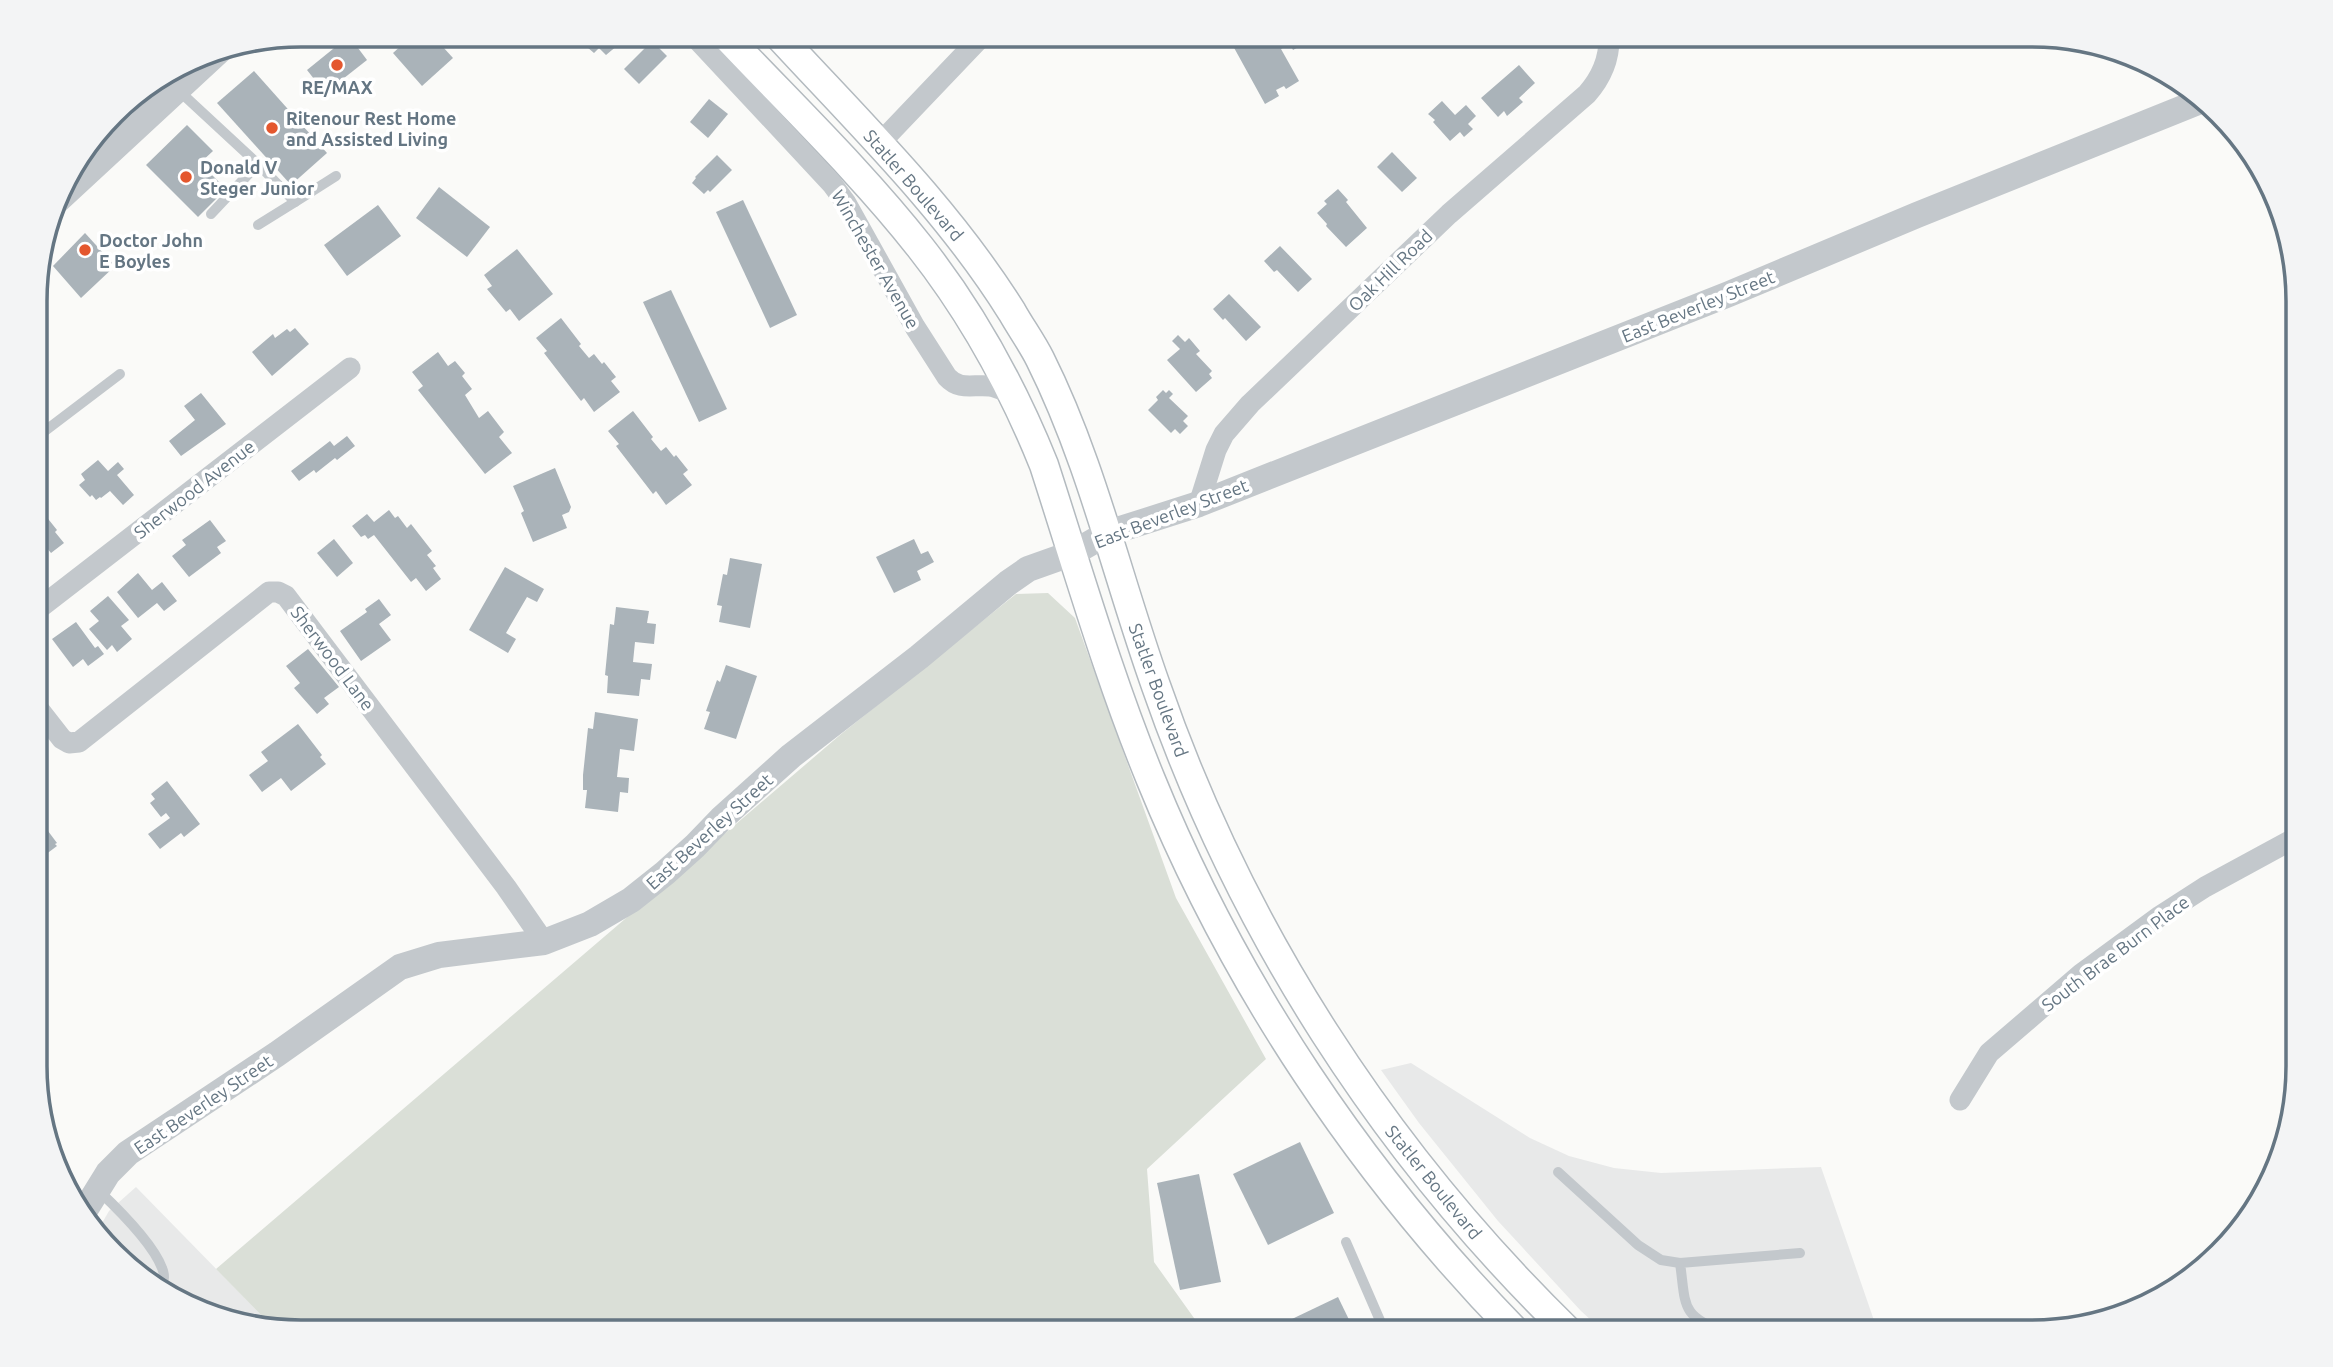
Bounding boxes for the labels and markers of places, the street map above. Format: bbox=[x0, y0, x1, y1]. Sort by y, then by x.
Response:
marker: RE/MAX bbox=[329, 57, 345, 73]
place label: RE/MAX bbox=[301, 77, 373, 97]
place label: Ritenour Rest Home and Assisted Living bbox=[286, 108, 456, 149]
marker: Ritenour Rest Home and Assisted Living bbox=[264, 120, 280, 136]
place label: Donald V Steger Junior bbox=[200, 157, 315, 198]
marker: Donald V Steger Junior bbox=[178, 169, 194, 185]
place label: Doctor John E Boyles bbox=[99, 230, 203, 271]
marker: Doctor John E Boyles bbox=[77, 242, 93, 258]

